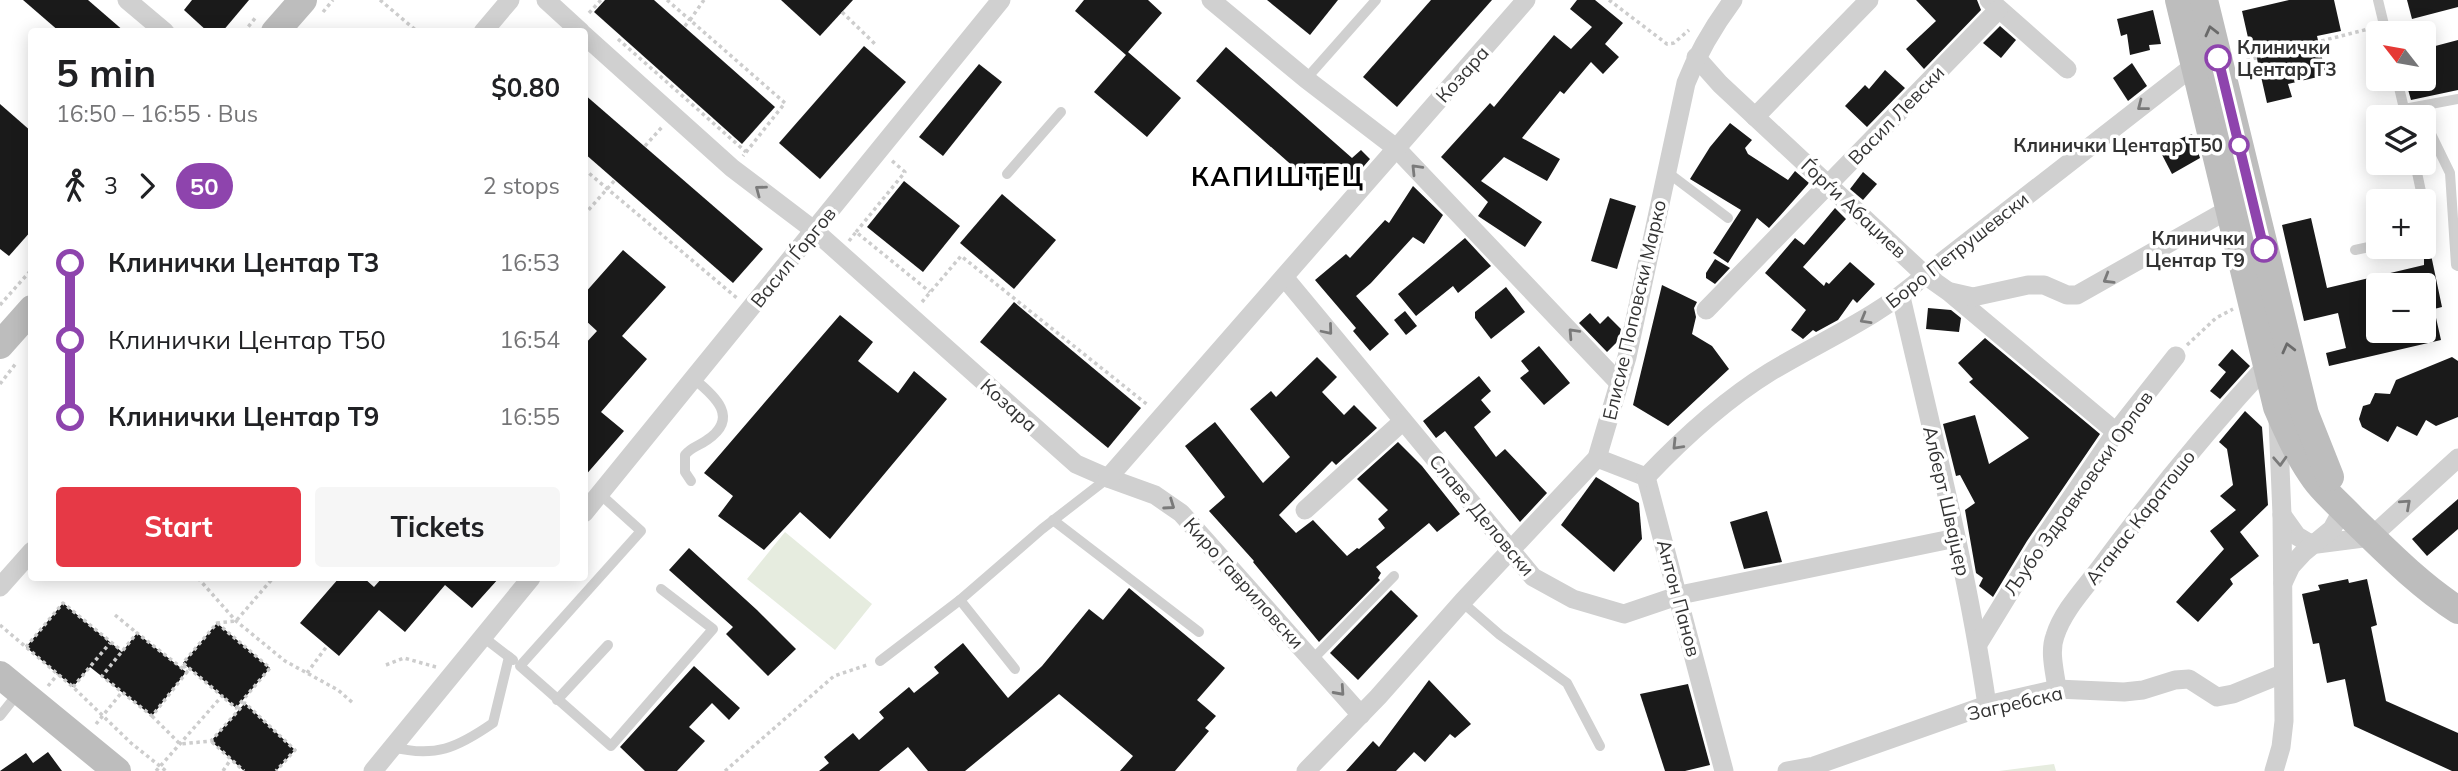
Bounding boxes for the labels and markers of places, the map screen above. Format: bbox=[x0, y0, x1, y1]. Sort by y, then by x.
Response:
place label: Клинички Центар Т3 bbox=[2237, 35, 2337, 81]
marker: Клинички Центар Т3 bbox=[2205, 45, 2231, 71]
place label: Клинички Центар Т50 bbox=[2013, 133, 2223, 157]
marker: Клинички Центар Т50 bbox=[2229, 135, 2249, 155]
place label: Клинички Центар Т9 bbox=[2145, 226, 2245, 272]
marker: Клинички Центар Т9 bbox=[2251, 236, 2277, 262]

